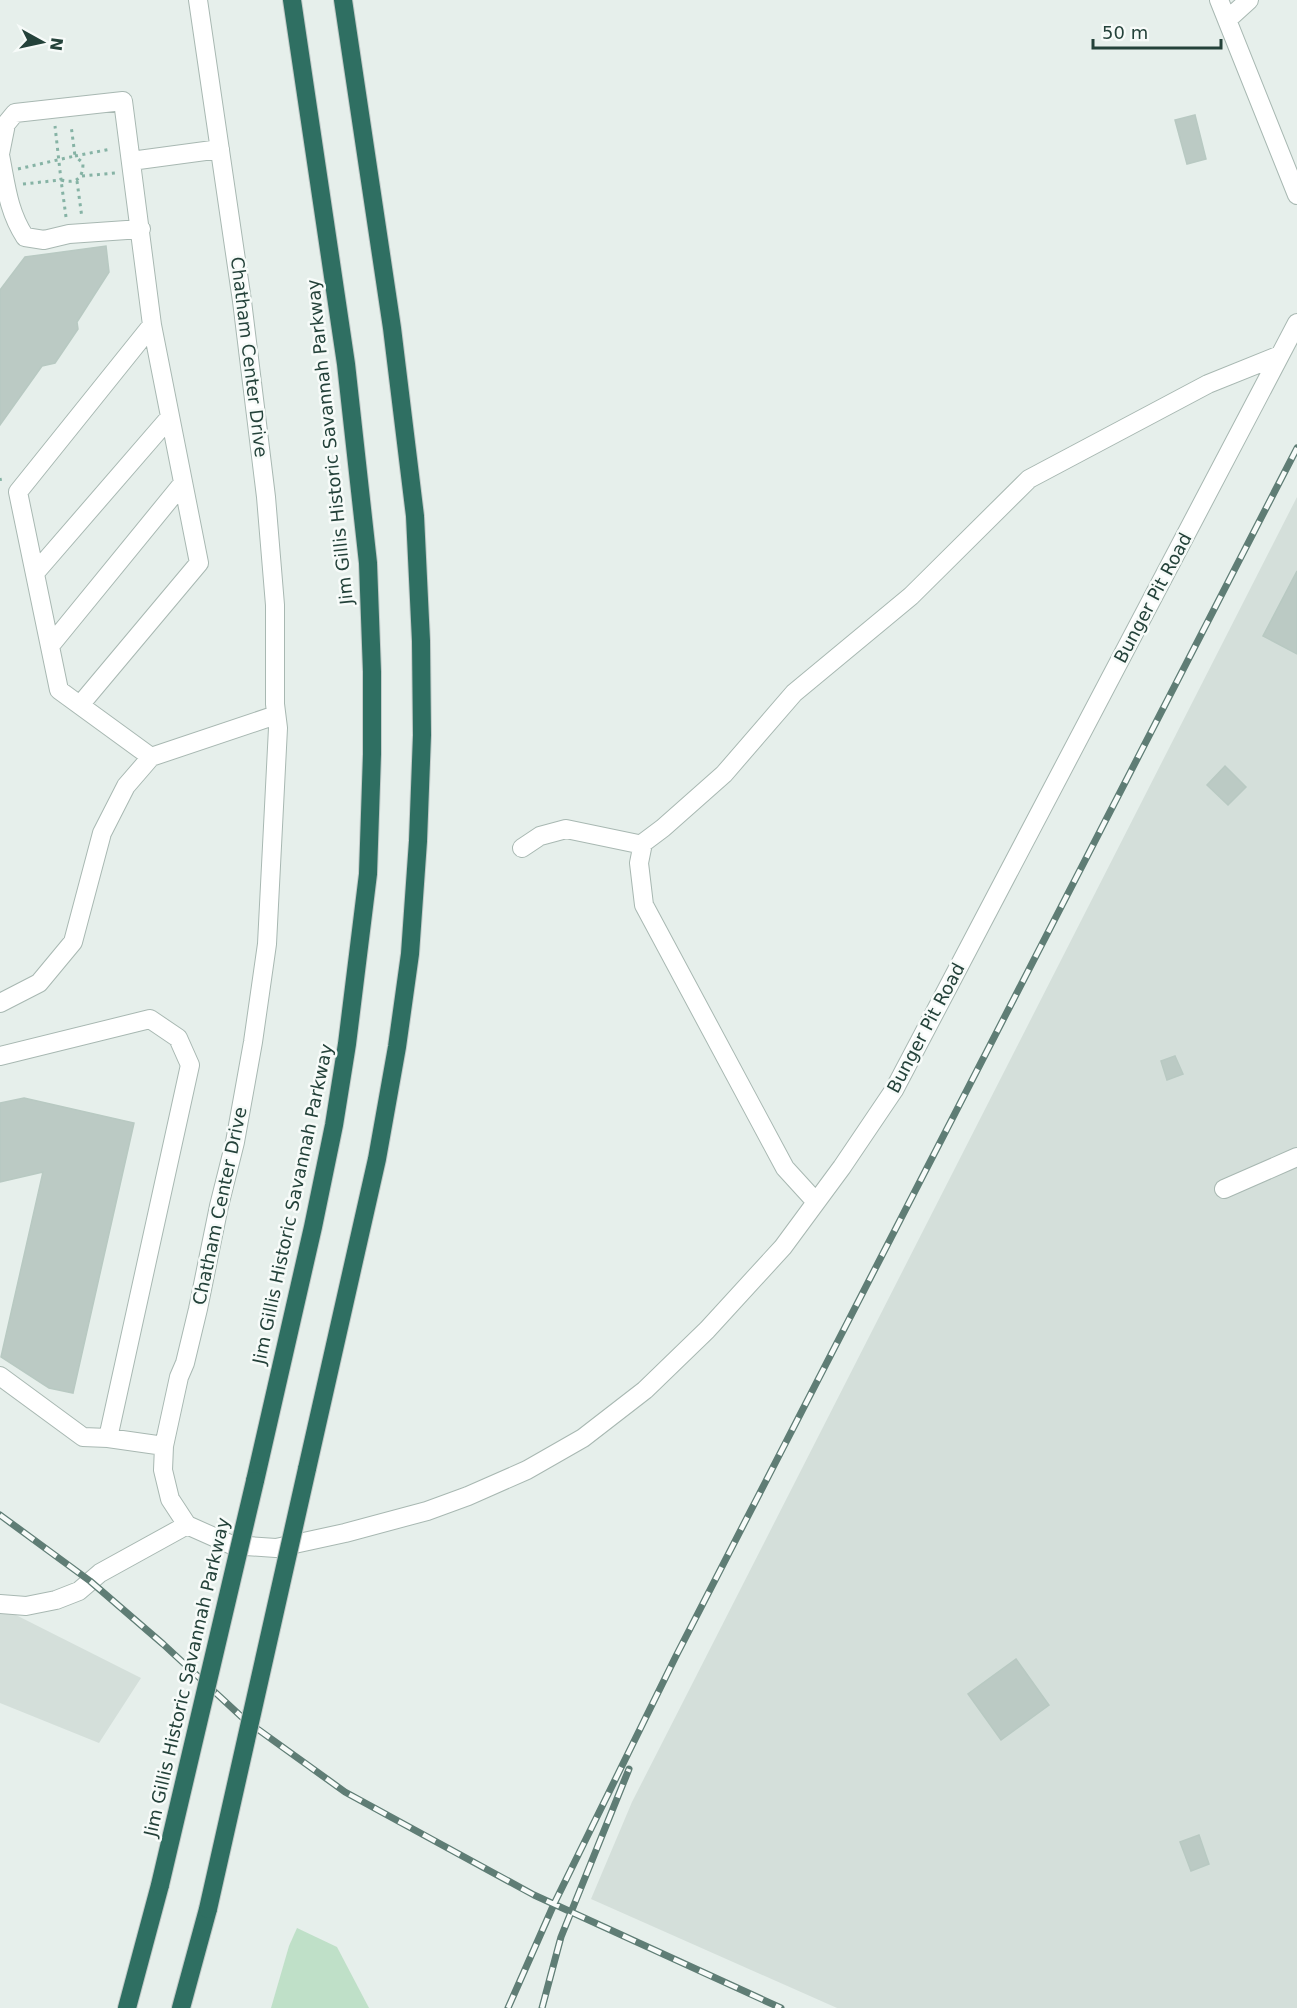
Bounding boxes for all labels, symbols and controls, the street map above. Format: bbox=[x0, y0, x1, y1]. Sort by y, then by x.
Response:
north arrow bbox=[12, 12, 72, 72]
scale bar bbox=[1093, 12, 1220, 50]
text: 50 m bbox=[1102, 22, 1148, 43]
text: N bbox=[46, 36, 67, 52]
street label: Chatham Center Drive bbox=[227, 255, 272, 458]
street label: Jim Gillis Historic Savannah Parkway bbox=[302, 278, 357, 607]
street label: Bunger Pit Road bbox=[1109, 529, 1196, 666]
street label: Bunger Pit Road bbox=[882, 959, 969, 1096]
street label: Jim Gillis Historic Savannah Parkway bbox=[248, 1041, 337, 1367]
street label: Chatham Center Drive bbox=[188, 1105, 251, 1307]
street label: Jim Gillis Historic Savannah Parkway bbox=[139, 1515, 234, 1840]

